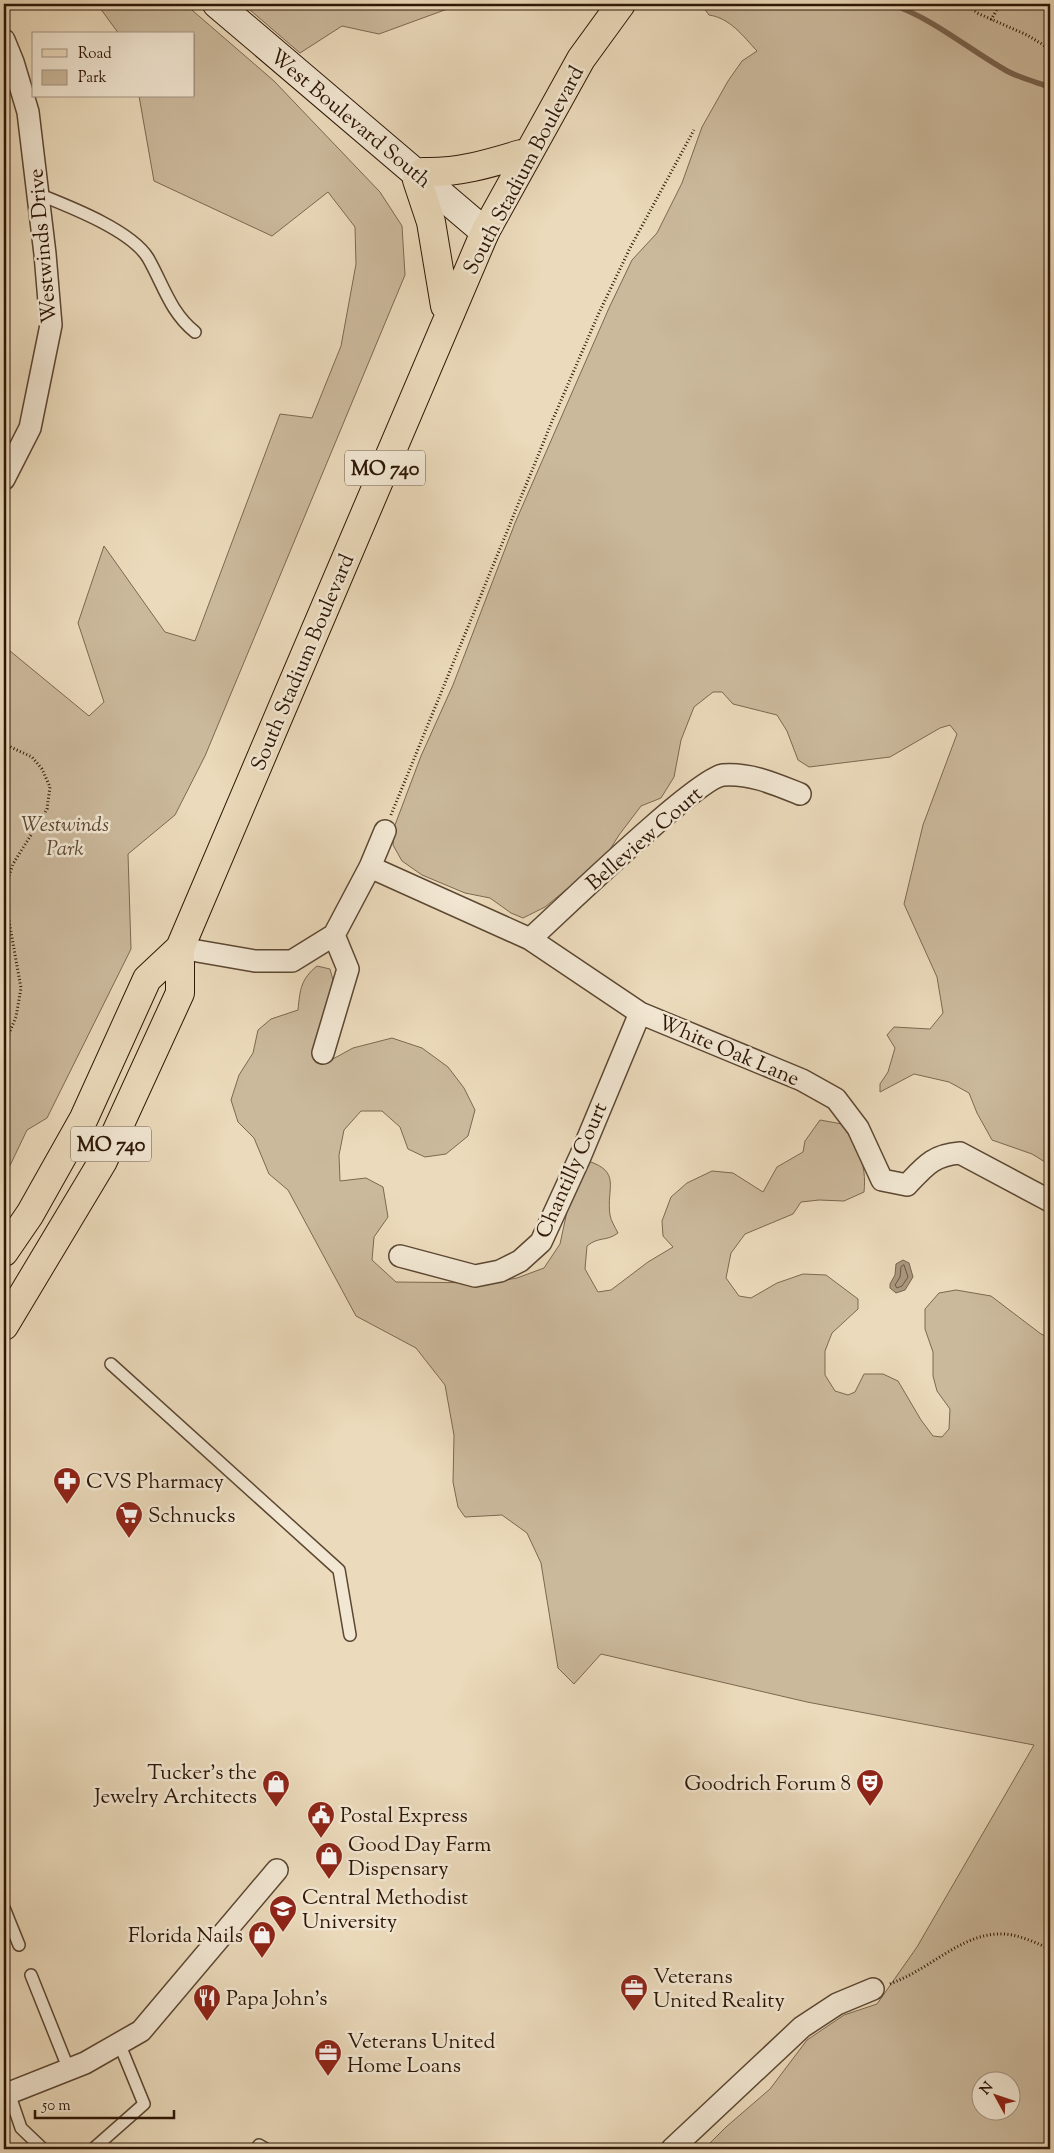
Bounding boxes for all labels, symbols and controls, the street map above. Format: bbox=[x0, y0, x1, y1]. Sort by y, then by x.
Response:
legend bbox=[32, 32, 195, 98]
street label: West Boulevard South bbox=[262, 43, 437, 196]
text: Road bbox=[78, 44, 112, 65]
street label: South Stadium Boulevard bbox=[457, 61, 593, 281]
text: Park bbox=[78, 68, 107, 89]
street label: Westwinds Drive bbox=[22, 167, 66, 325]
road number: MO 740 bbox=[345, 450, 425, 486]
street label: South Stadium Boulevard bbox=[245, 550, 363, 776]
street label: Belleview Court bbox=[581, 781, 710, 899]
park label: Westwinds Park bbox=[21, 811, 109, 865]
street label: White Oak Lane bbox=[653, 1009, 803, 1095]
street label: Chantilly Court bbox=[529, 1098, 616, 1243]
road number: MO 740 bbox=[71, 1126, 151, 1162]
pharmacy icon: CVS Pharmacy bbox=[52, 1466, 82, 1505]
place label: CVS Pharmacy bbox=[86, 1468, 224, 1498]
supermarket icon: Schnucks bbox=[114, 1500, 144, 1539]
place label: Schnucks bbox=[148, 1502, 236, 1532]
place label: Tucker's the Jewelry Architects bbox=[93, 1759, 257, 1813]
theatre icon: Goodrich Forum 8 bbox=[855, 1768, 885, 1807]
shop icon: Tucker's the Jewelry Architects bbox=[261, 1769, 291, 1808]
place label: Goodrich Forum 8 bbox=[684, 1770, 851, 1800]
public building icon: Postal Express bbox=[306, 1800, 336, 1839]
place label: Postal Express bbox=[340, 1802, 468, 1832]
place label: Good Day Farm Dispensary bbox=[348, 1831, 491, 1885]
shop icon: Good Day Farm Dispensary bbox=[314, 1841, 344, 1880]
place label: Central Methodist University bbox=[302, 1884, 468, 1938]
school or university icon: Central Methodist University bbox=[268, 1894, 298, 1933]
shop icon: Florida Nails bbox=[247, 1920, 277, 1959]
place label: Florida Nails bbox=[128, 1922, 243, 1952]
place label: Veterans United Reality bbox=[653, 1963, 786, 2017]
office icon: Veterans United Reality bbox=[619, 1973, 649, 2012]
restaurant icon: Papa John's bbox=[192, 1983, 222, 2022]
place label: Papa John's bbox=[226, 1985, 328, 2015]
place label: Veterans United Home Loans bbox=[347, 2028, 496, 2082]
office icon: Veterans United Home Loans bbox=[313, 2038, 343, 2077]
north arrow bbox=[972, 2070, 1022, 2120]
text: N bbox=[976, 2078, 999, 2100]
scale bar bbox=[35, 2088, 174, 2120]
text: 50 m bbox=[41, 2096, 71, 2117]

